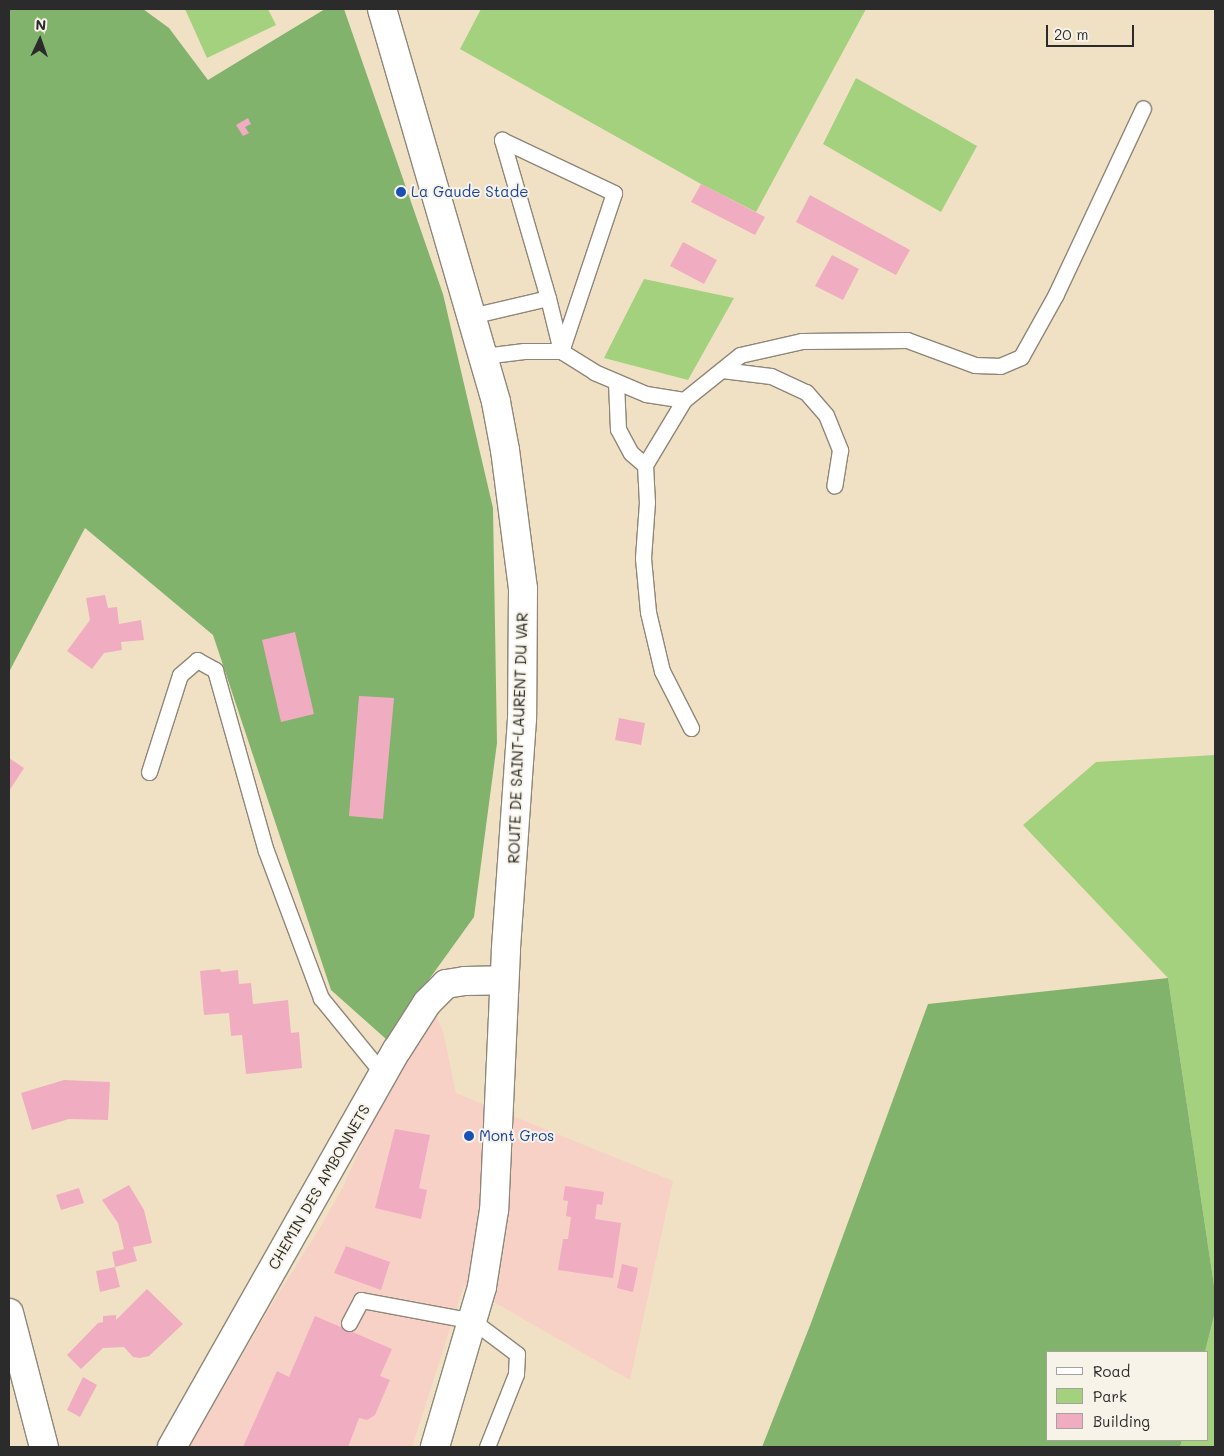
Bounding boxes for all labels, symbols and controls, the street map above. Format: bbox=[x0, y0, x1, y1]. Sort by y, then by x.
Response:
north arrow bbox=[15, 15, 65, 65]
text: N bbox=[35, 15, 47, 34]
scale bar bbox=[1049, 15, 1136, 47]
text: 20 m bbox=[1054, 24, 1088, 44]
place label: La Gaude Stade bbox=[411, 183, 528, 201]
marker: La Gaude Stade bbox=[395, 186, 407, 198]
street label: ROUTE DE SAINT-LAURENT DU VAR bbox=[505, 612, 531, 864]
street label: CHEMIN DES AMBONNETS bbox=[264, 1101, 374, 1273]
place label: Mont Gros bbox=[479, 1127, 554, 1145]
marker: Mont Gros bbox=[463, 1130, 475, 1142]
legend bbox=[1046, 1351, 1209, 1441]
text: Road bbox=[1093, 1361, 1130, 1381]
text: Park bbox=[1093, 1386, 1127, 1406]
text: Building bbox=[1093, 1411, 1150, 1431]

